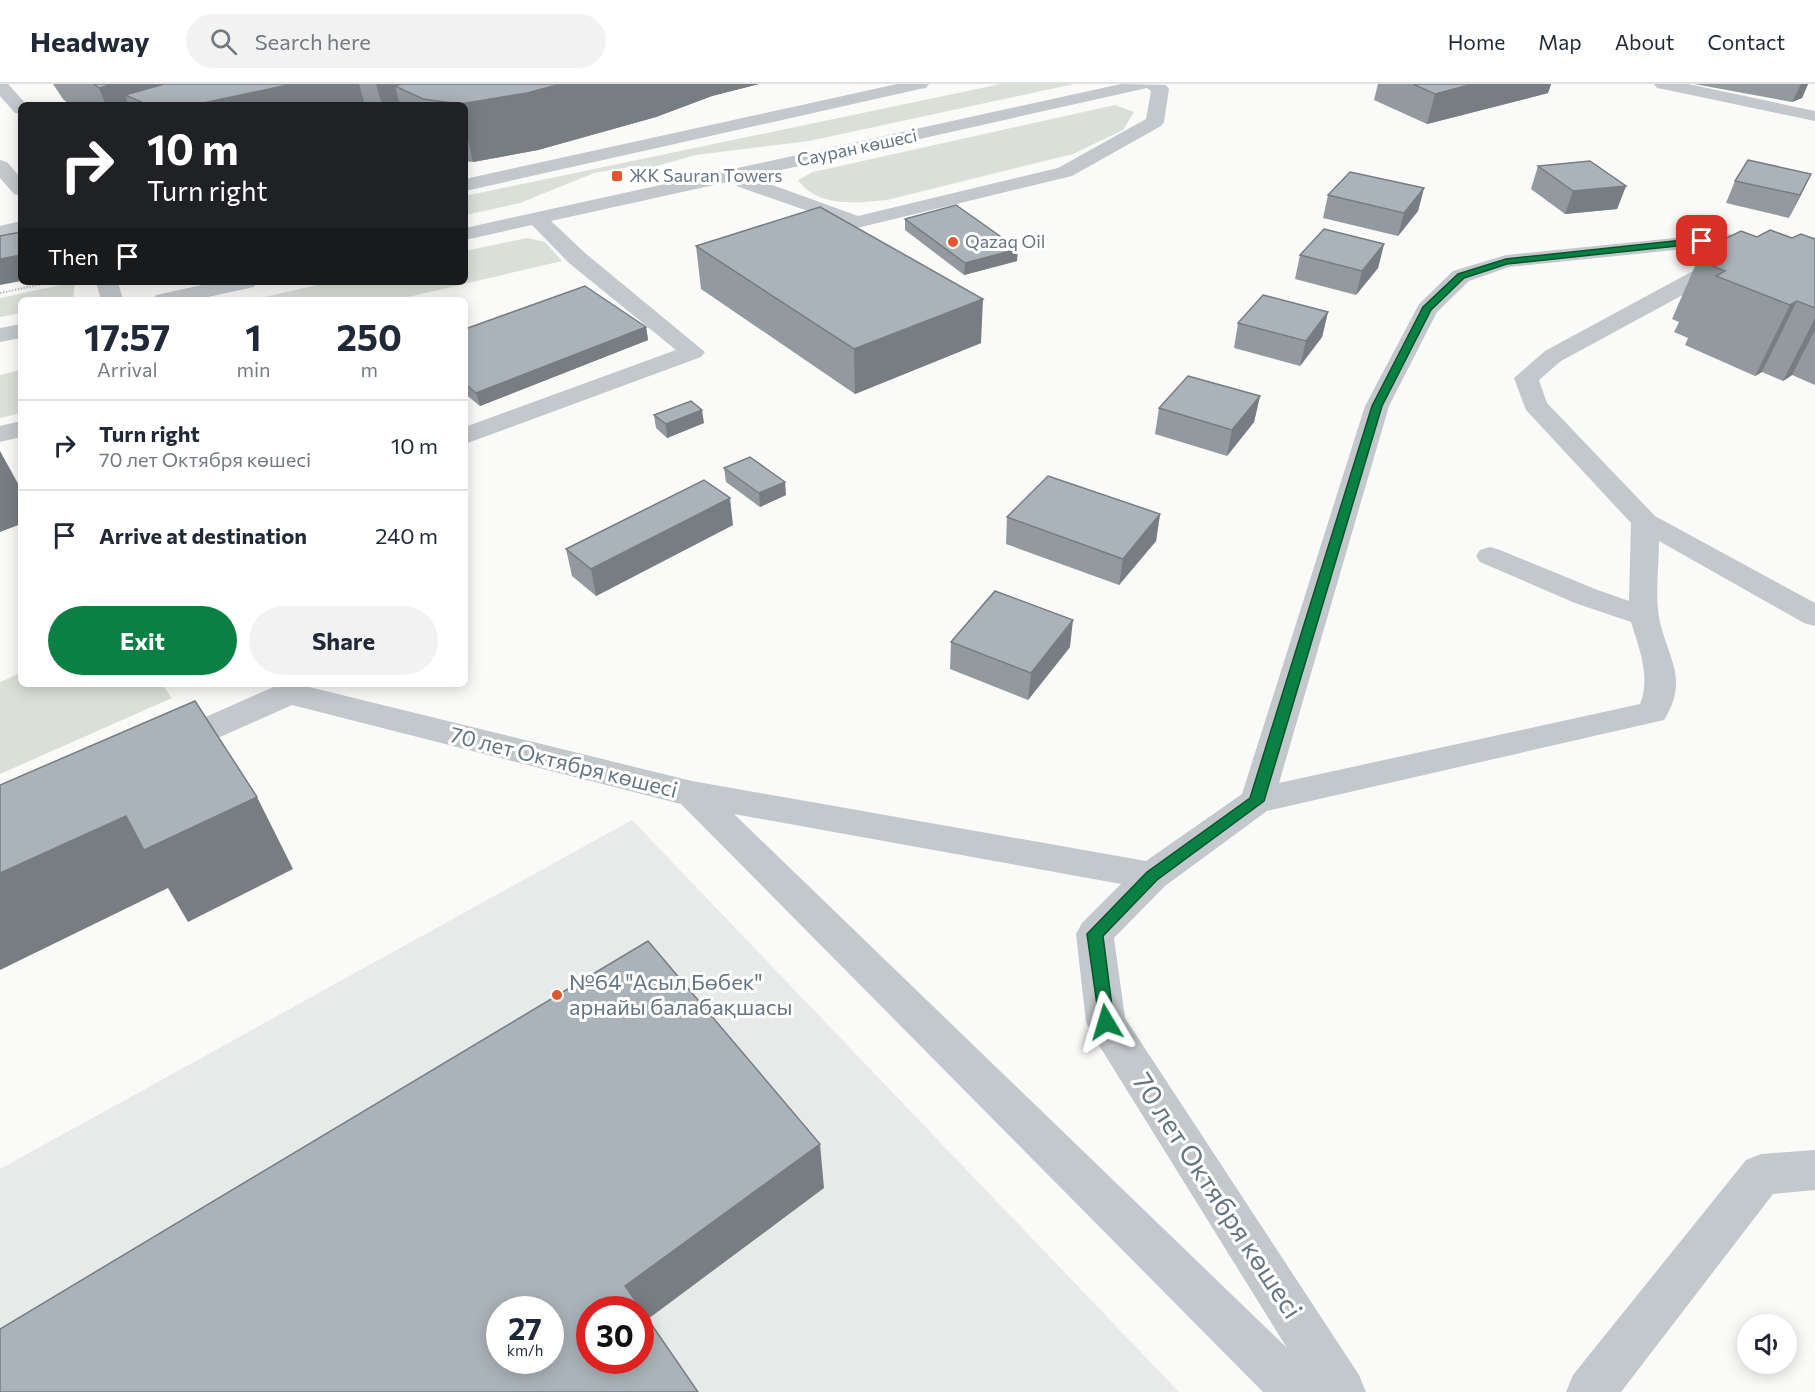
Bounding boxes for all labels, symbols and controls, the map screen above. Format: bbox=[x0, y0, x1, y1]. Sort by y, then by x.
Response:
search box bbox=[186, 14, 606, 68]
text: Headway bbox=[30, 24, 150, 58]
icon: search bbox=[207, 25, 240, 58]
text: Search here bbox=[255, 28, 371, 55]
text: Home bbox=[1448, 29, 1505, 54]
text: Map bbox=[1538, 29, 1582, 54]
text: About bbox=[1615, 29, 1674, 54]
text: Contact bbox=[1707, 29, 1785, 54]
text: 10 m bbox=[147, 122, 239, 174]
street label: Сауран көшесі bbox=[795, 124, 919, 170]
icon: right bbox=[48, 126, 126, 204]
place label: ЖК Sauran Towers bbox=[629, 164, 783, 186]
marker: ЖК Sauran Towers bbox=[610, 169, 624, 183]
text: Turn right bbox=[147, 174, 267, 207]
pin bbox=[1676, 215, 1727, 266]
icon: arrive bbox=[1685, 224, 1718, 257]
place label: Qazaq Oil bbox=[965, 230, 1045, 252]
marker: Qazaq Oil bbox=[946, 235, 960, 249]
icon: arrive bbox=[111, 240, 144, 273]
text: Then bbox=[48, 243, 99, 270]
text: 17:57 bbox=[84, 314, 170, 358]
text: 1 bbox=[245, 314, 262, 358]
text: 250 bbox=[337, 314, 402, 358]
text: Arrival bbox=[97, 357, 157, 381]
text: min bbox=[236, 357, 271, 381]
text: m bbox=[361, 357, 378, 381]
text: Turn right bbox=[99, 420, 200, 447]
icon: right bbox=[48, 429, 81, 462]
text: 10 m bbox=[391, 432, 438, 459]
text: 70 лет Октября көшесі bbox=[99, 447, 311, 471]
icon: arrive bbox=[48, 519, 81, 552]
text: Arrive at destination bbox=[99, 522, 307, 549]
text: 240 m bbox=[375, 522, 438, 549]
button: Exit bbox=[48, 606, 237, 675]
button: Share bbox=[249, 606, 438, 675]
street label: 70 лет Октября көшесі bbox=[448, 720, 681, 803]
place label: №64 "Асыл Бөбек" арнайы балабақшасы bbox=[569, 968, 792, 1020]
marker: №64 "Асыл Бөбек" арнайы балабақшасы bbox=[550, 988, 564, 1002]
position arrow bbox=[1074, 990, 1138, 1054]
street label: 70 лет Октября көшесі bbox=[1126, 1066, 1310, 1324]
speed limit sign: 30 bbox=[576, 1296, 654, 1374]
text: 27 bbox=[508, 1309, 542, 1346]
map controls bbox=[1737, 1314, 1797, 1374]
button: sound bbox=[1737, 1314, 1797, 1374]
text: km/h bbox=[507, 1341, 543, 1359]

